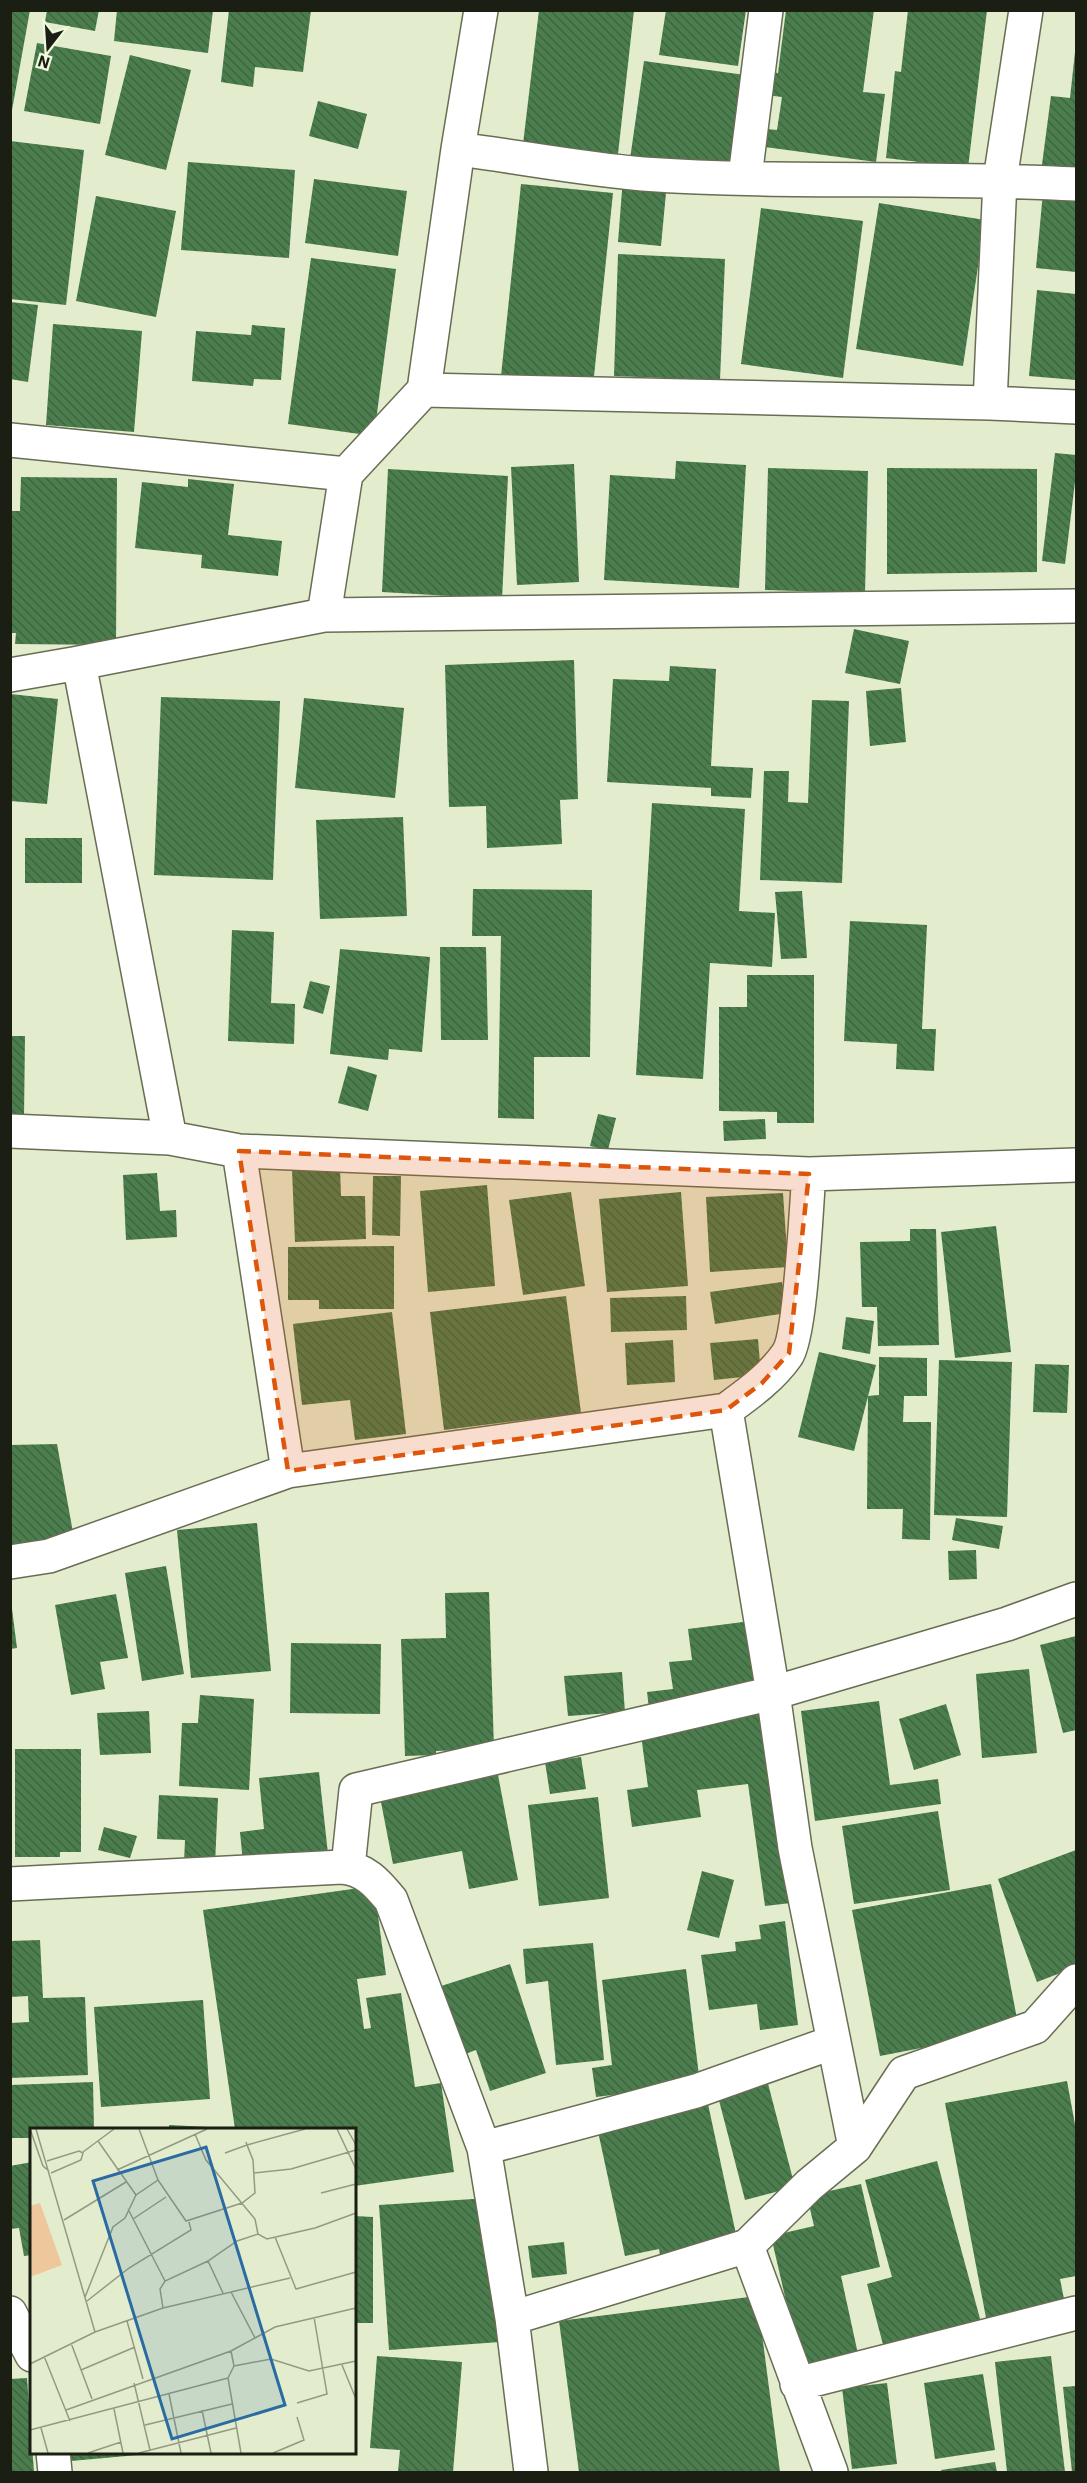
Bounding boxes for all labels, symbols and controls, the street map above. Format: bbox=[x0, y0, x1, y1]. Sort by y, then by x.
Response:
north arrow bbox=[18, 18, 78, 78]
text: N bbox=[35, 51, 52, 74]
inset map bbox=[30, 2128, 356, 2453]

